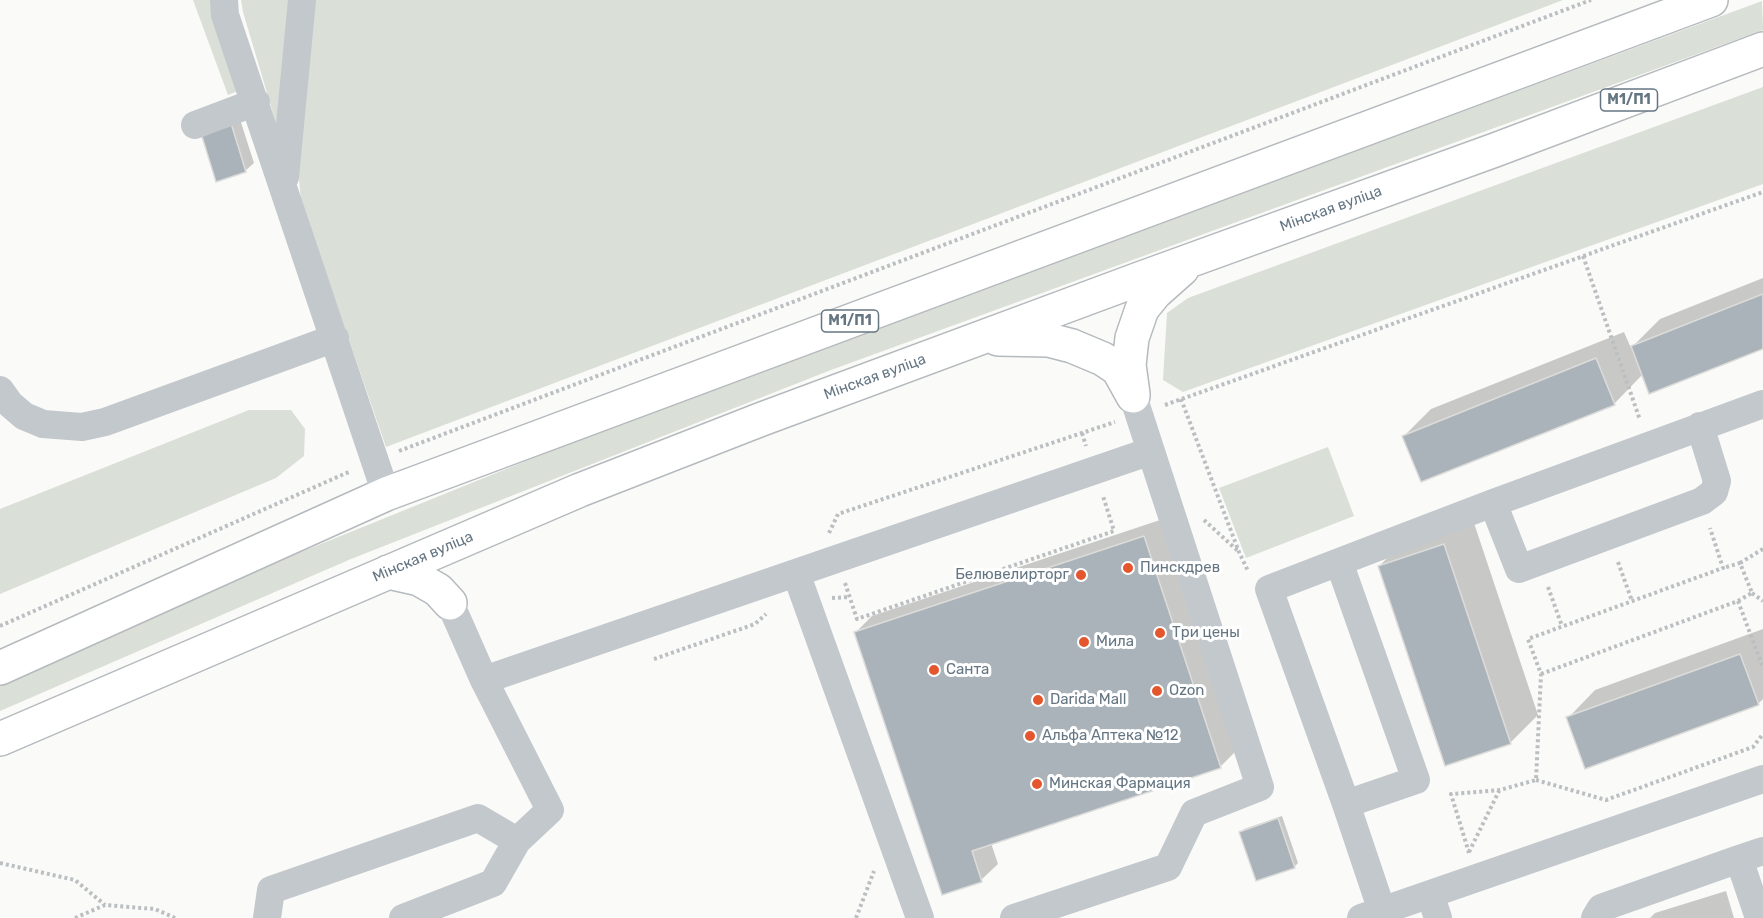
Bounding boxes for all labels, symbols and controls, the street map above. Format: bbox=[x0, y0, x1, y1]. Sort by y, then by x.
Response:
road number: М1/П1 bbox=[1600, 89, 1658, 111]
street label: Мінская вуліца bbox=[1278, 182, 1384, 236]
road number: М1/П1 bbox=[822, 310, 878, 332]
street label: Мінская вуліца bbox=[822, 350, 928, 404]
street label: Мінская вуліца bbox=[370, 528, 476, 586]
place label: Пинскдрев bbox=[1140, 559, 1220, 577]
marker: Пинскдрев bbox=[1121, 561, 1135, 575]
place label: Белювелирторг bbox=[955, 566, 1069, 584]
marker: Белювелирторг bbox=[1074, 568, 1088, 582]
place label: Три цены bbox=[1172, 624, 1240, 642]
marker: Три цены bbox=[1153, 626, 1167, 640]
place label: Мила bbox=[1096, 633, 1134, 651]
marker: Мила bbox=[1077, 635, 1091, 649]
place label: Санта bbox=[946, 661, 989, 679]
marker: Санта bbox=[927, 663, 941, 677]
place label: Ozon bbox=[1169, 682, 1204, 700]
marker: Ozon bbox=[1150, 684, 1164, 698]
place label: Darida Mall bbox=[1050, 691, 1126, 709]
marker: Darida Mall bbox=[1031, 693, 1045, 707]
place label: Альфа Аптека №12 bbox=[1042, 727, 1179, 745]
marker: Альфа Аптека №12 bbox=[1023, 729, 1037, 743]
place label: Минская Фармация bbox=[1049, 775, 1191, 793]
marker: Минская Фармация bbox=[1030, 777, 1044, 791]

